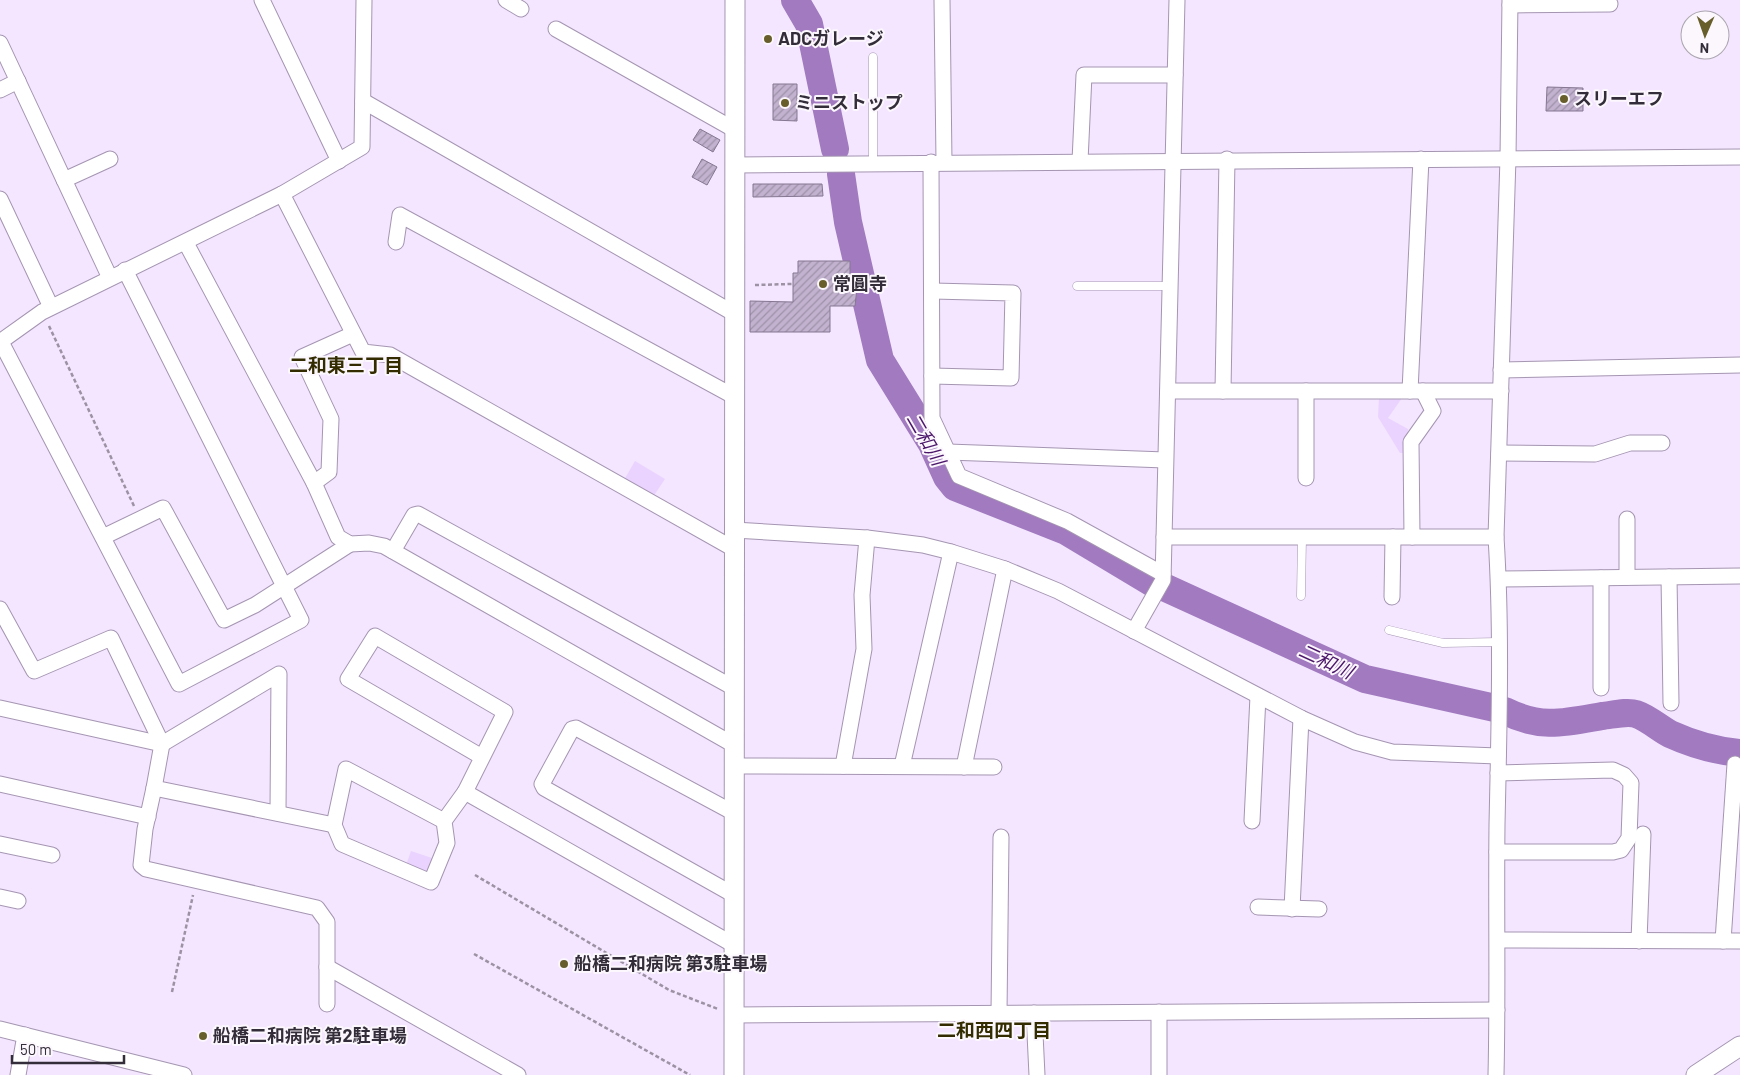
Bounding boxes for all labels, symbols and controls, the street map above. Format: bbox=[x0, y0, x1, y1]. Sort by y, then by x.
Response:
north arrow bbox=[1680, 10, 1730, 60]
place label: ADCガレージ bbox=[778, 27, 884, 49]
marker: ADCガレージ bbox=[762, 33, 774, 45]
text: N bbox=[1700, 40, 1709, 57]
place label: スリーエフ bbox=[1574, 87, 1664, 109]
place label: ミニストップ bbox=[795, 91, 903, 113]
marker: スリーエフ bbox=[1558, 93, 1570, 105]
marker: ミニストップ bbox=[779, 97, 791, 109]
place label: 常圓寺 bbox=[833, 272, 887, 294]
marker: 常圓寺 bbox=[817, 278, 829, 290]
district label: 二和東三丁目 bbox=[289, 353, 403, 376]
water label: 二和川 bbox=[902, 408, 952, 471]
water label: 二和川 bbox=[1296, 638, 1359, 684]
place label: 船橋二和病院 第3駐車場 bbox=[574, 952, 767, 974]
marker: 船橋二和病院 第3駐車場 bbox=[558, 958, 570, 970]
district label: 二和西四丁目 bbox=[937, 1018, 1051, 1041]
place label: 船橋二和病院 第2駐車場 bbox=[213, 1024, 407, 1046]
marker: 船橋二和病院 第2駐車場 bbox=[197, 1030, 209, 1042]
scale bar bbox=[12, 1032, 125, 1064]
text: 50 m bbox=[20, 1040, 52, 1058]

